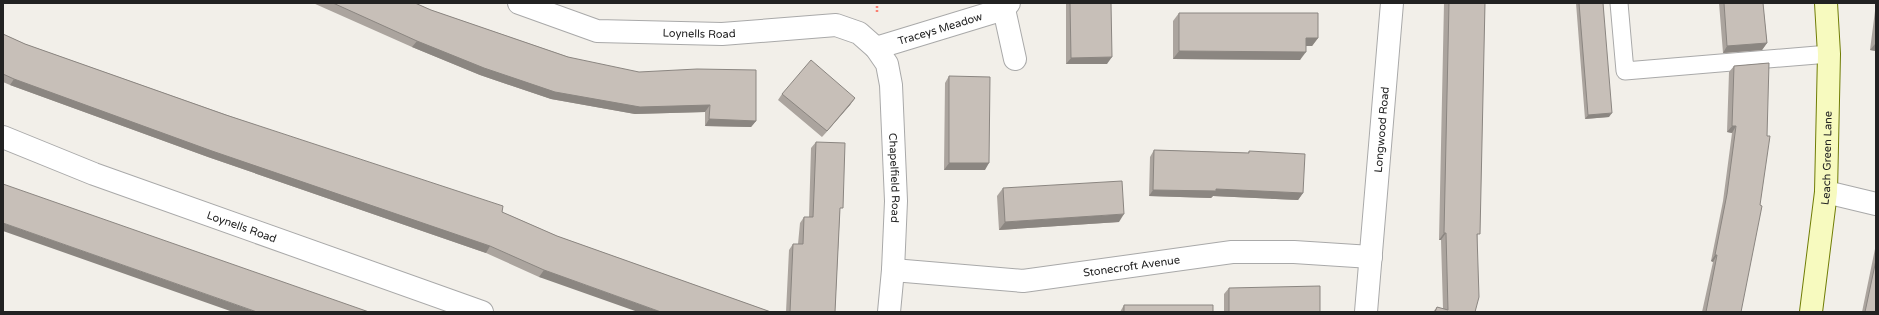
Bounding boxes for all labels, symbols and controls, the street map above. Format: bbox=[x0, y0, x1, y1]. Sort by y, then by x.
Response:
street label: Traceys Meadow bbox=[896, 9, 984, 47]
street label: Loynells Road bbox=[662, 26, 736, 41]
street label: Longwood Road bbox=[1371, 86, 1391, 173]
street label: Leach Green Lane bbox=[1818, 111, 1834, 206]
street label: Chapelfield Road bbox=[887, 133, 903, 223]
street label: Loynells Road bbox=[205, 208, 278, 245]
street label: Stonecroft Avenue bbox=[1082, 253, 1181, 279]

